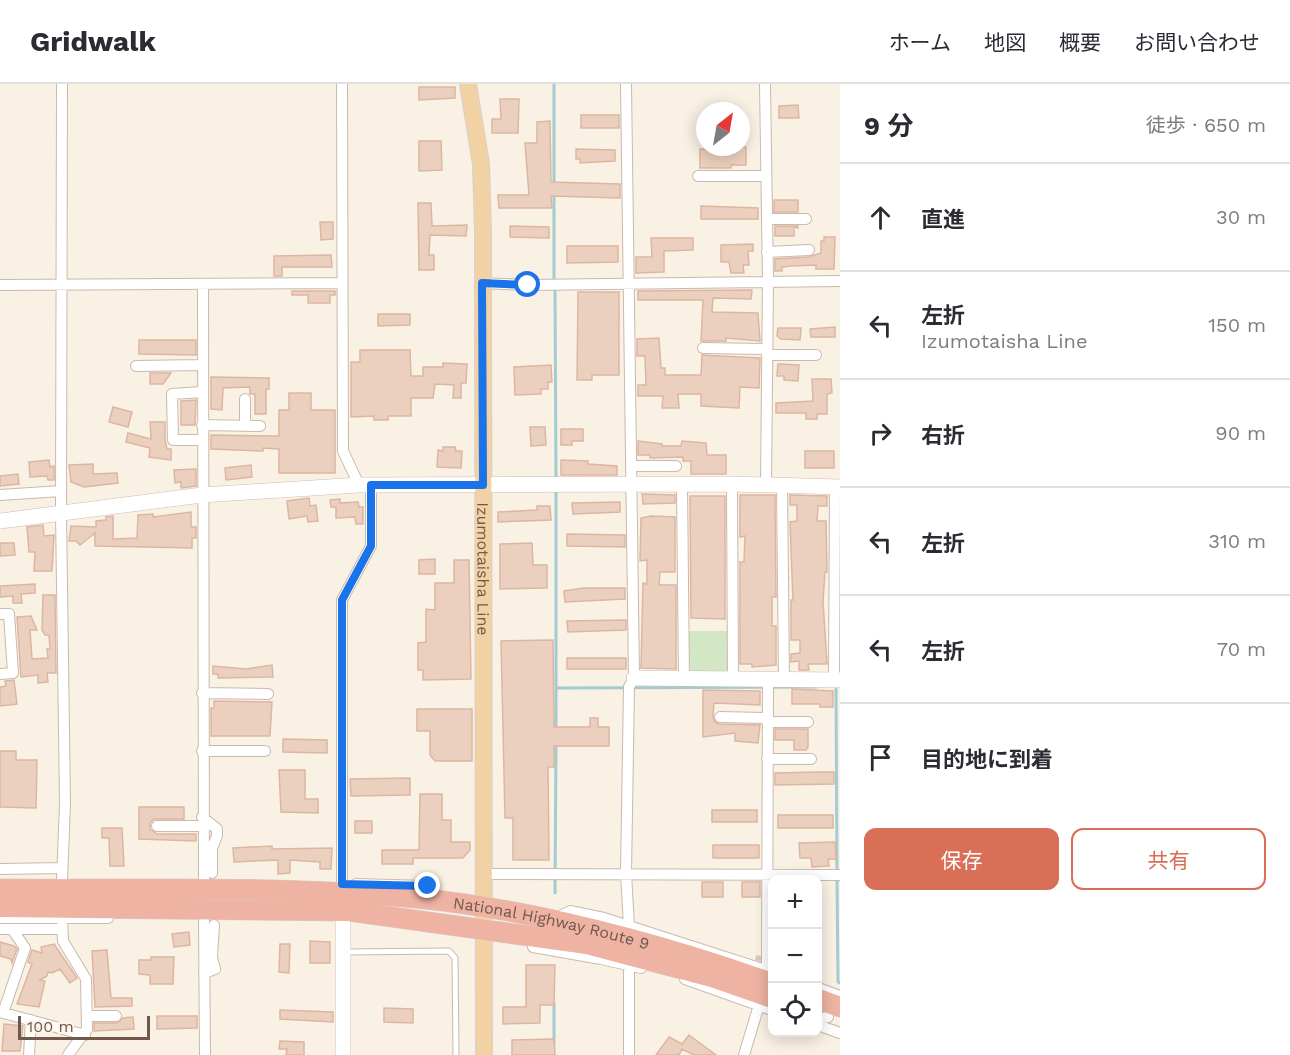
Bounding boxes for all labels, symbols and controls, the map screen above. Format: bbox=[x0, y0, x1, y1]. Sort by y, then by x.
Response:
text: Gridwalk bbox=[30, 25, 156, 58]
text: ホーム bbox=[889, 30, 951, 55]
text: 地図 bbox=[984, 30, 1026, 55]
text: 概要 bbox=[1059, 30, 1101, 55]
text: お問い合わせ bbox=[1134, 30, 1260, 55]
north arrow bbox=[696, 102, 750, 156]
text: 9 分 bbox=[864, 111, 913, 141]
text: 徒歩 · 650 m bbox=[1146, 113, 1266, 137]
icon: ahead bbox=[864, 201, 897, 234]
text: 30 m bbox=[1216, 205, 1266, 229]
text: 直進 bbox=[921, 207, 965, 232]
route start bbox=[514, 271, 540, 297]
text: 左折 bbox=[921, 303, 965, 328]
icon: left bbox=[864, 309, 897, 342]
text: 150 m bbox=[1208, 313, 1266, 337]
text: Izumotaisha Line bbox=[921, 329, 1088, 353]
icon: right bbox=[864, 417, 897, 450]
text: 90 m bbox=[1215, 421, 1266, 445]
text: 右折 bbox=[921, 423, 965, 448]
street label: Izumotaisha Line bbox=[473, 502, 492, 636]
icon: left bbox=[864, 525, 897, 558]
text: 310 m bbox=[1208, 529, 1266, 553]
text: 左折 bbox=[921, 531, 965, 556]
icon: left bbox=[864, 633, 897, 666]
text: 70 m bbox=[1217, 637, 1266, 661]
text: 左折 bbox=[921, 639, 965, 664]
icon: arrive bbox=[864, 741, 897, 774]
text: 目的地に到着 bbox=[921, 747, 1053, 772]
button: 保存 bbox=[864, 828, 1059, 890]
button: 共有 bbox=[1071, 828, 1266, 890]
route end bbox=[414, 872, 440, 898]
map controls bbox=[768, 875, 822, 1037]
button: + bbox=[768, 875, 822, 929]
street label: National Highway Route 9 bbox=[452, 893, 652, 953]
button: − bbox=[768, 929, 822, 983]
button: locate bbox=[768, 983, 822, 1037]
scale bar bbox=[18, 1013, 150, 1040]
text: 100 m bbox=[27, 1017, 74, 1036]

